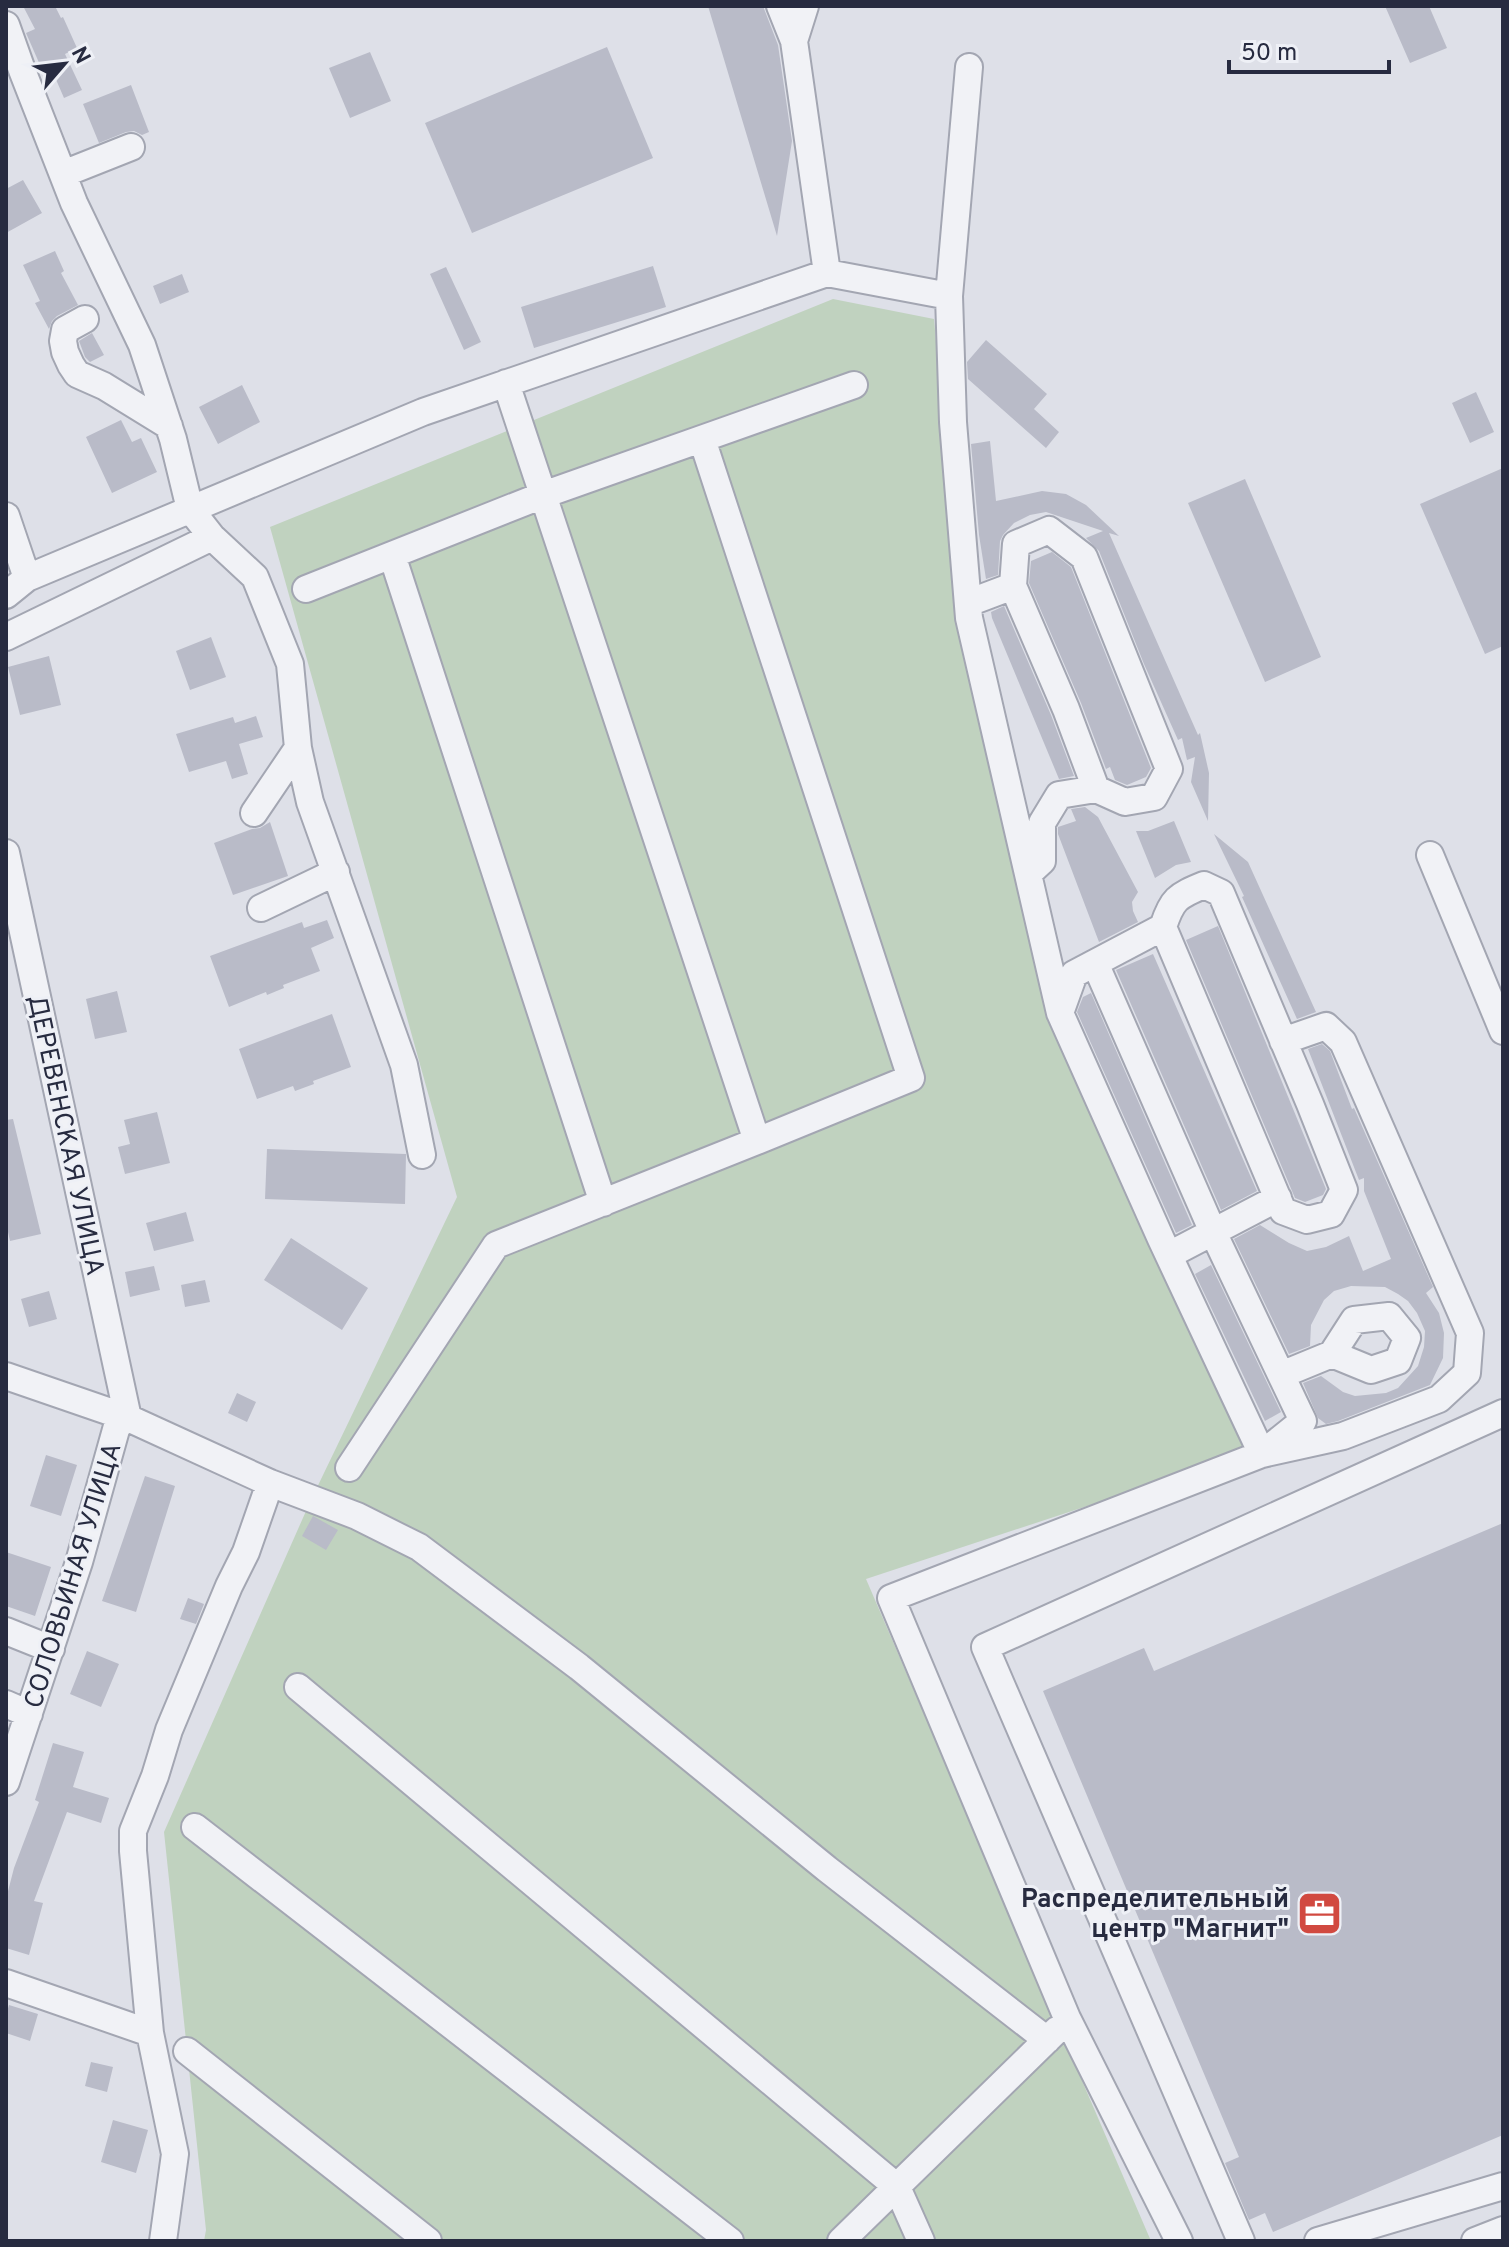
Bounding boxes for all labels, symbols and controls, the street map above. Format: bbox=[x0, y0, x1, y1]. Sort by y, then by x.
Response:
north arrow bbox=[24, 24, 104, 104]
scale bar bbox=[1229, 24, 1389, 74]
text: 50 m bbox=[1241, 39, 1297, 69]
text: N bbox=[64, 42, 95, 69]
street label: ДЕРЕВЕНСКАЯ УЛИЦА bbox=[19, 992, 110, 1279]
street label: СОЛОВЬИНАЯ УЛИЦА bbox=[18, 1439, 131, 1713]
place label: Распределительный центр "Магнит" bbox=[1021, 1884, 1289, 1947]
office icon: Распределительный центр "Магнит" bbox=[1296, 1889, 1344, 1937]

